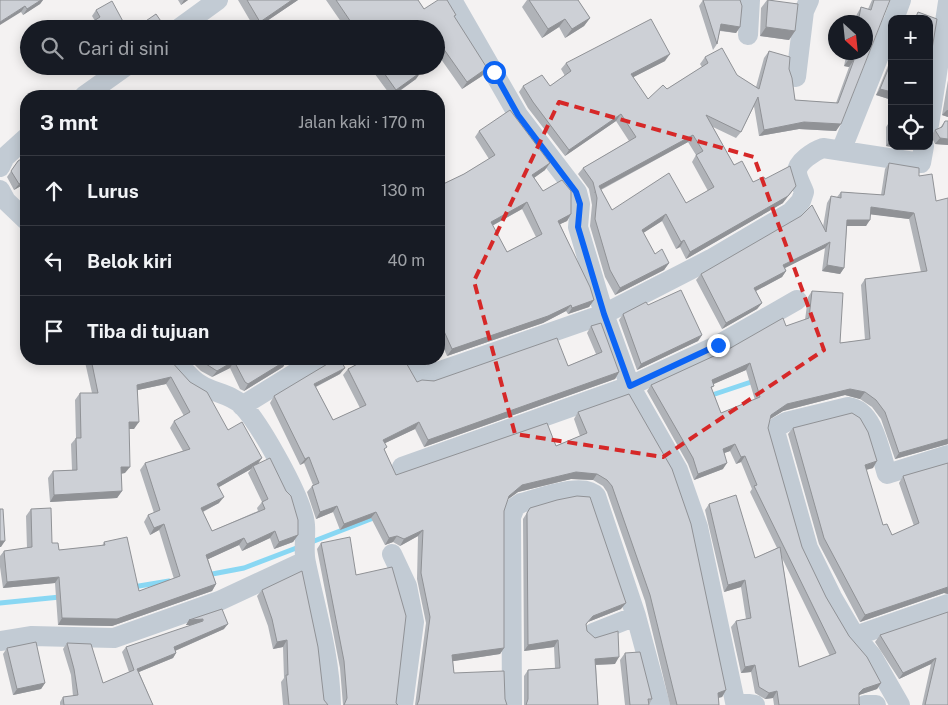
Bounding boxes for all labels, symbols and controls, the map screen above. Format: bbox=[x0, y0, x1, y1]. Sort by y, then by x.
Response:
north arrow bbox=[828, 15, 873, 60]
map controls bbox=[888, 15, 933, 150]
button: + bbox=[888, 15, 933, 60]
search box bbox=[20, 20, 445, 75]
icon: search bbox=[38, 34, 66, 62]
text: Cari di sini bbox=[78, 37, 169, 59]
button: − bbox=[888, 60, 933, 105]
route start bbox=[483, 61, 506, 84]
button: locate bbox=[888, 105, 933, 150]
text: 3 mnt bbox=[40, 110, 98, 135]
text: Jalan kaki · 170 m bbox=[298, 113, 425, 132]
icon: ahead bbox=[40, 177, 68, 205]
text: Lurus bbox=[87, 180, 139, 202]
text: 130 m bbox=[381, 181, 425, 200]
icon: left bbox=[40, 247, 68, 275]
text: Belok kiri bbox=[87, 250, 172, 272]
text: 40 m bbox=[387, 251, 425, 270]
icon: arrive bbox=[40, 317, 68, 345]
text: Tiba di tujuan bbox=[87, 320, 209, 342]
route end bbox=[707, 334, 730, 357]

